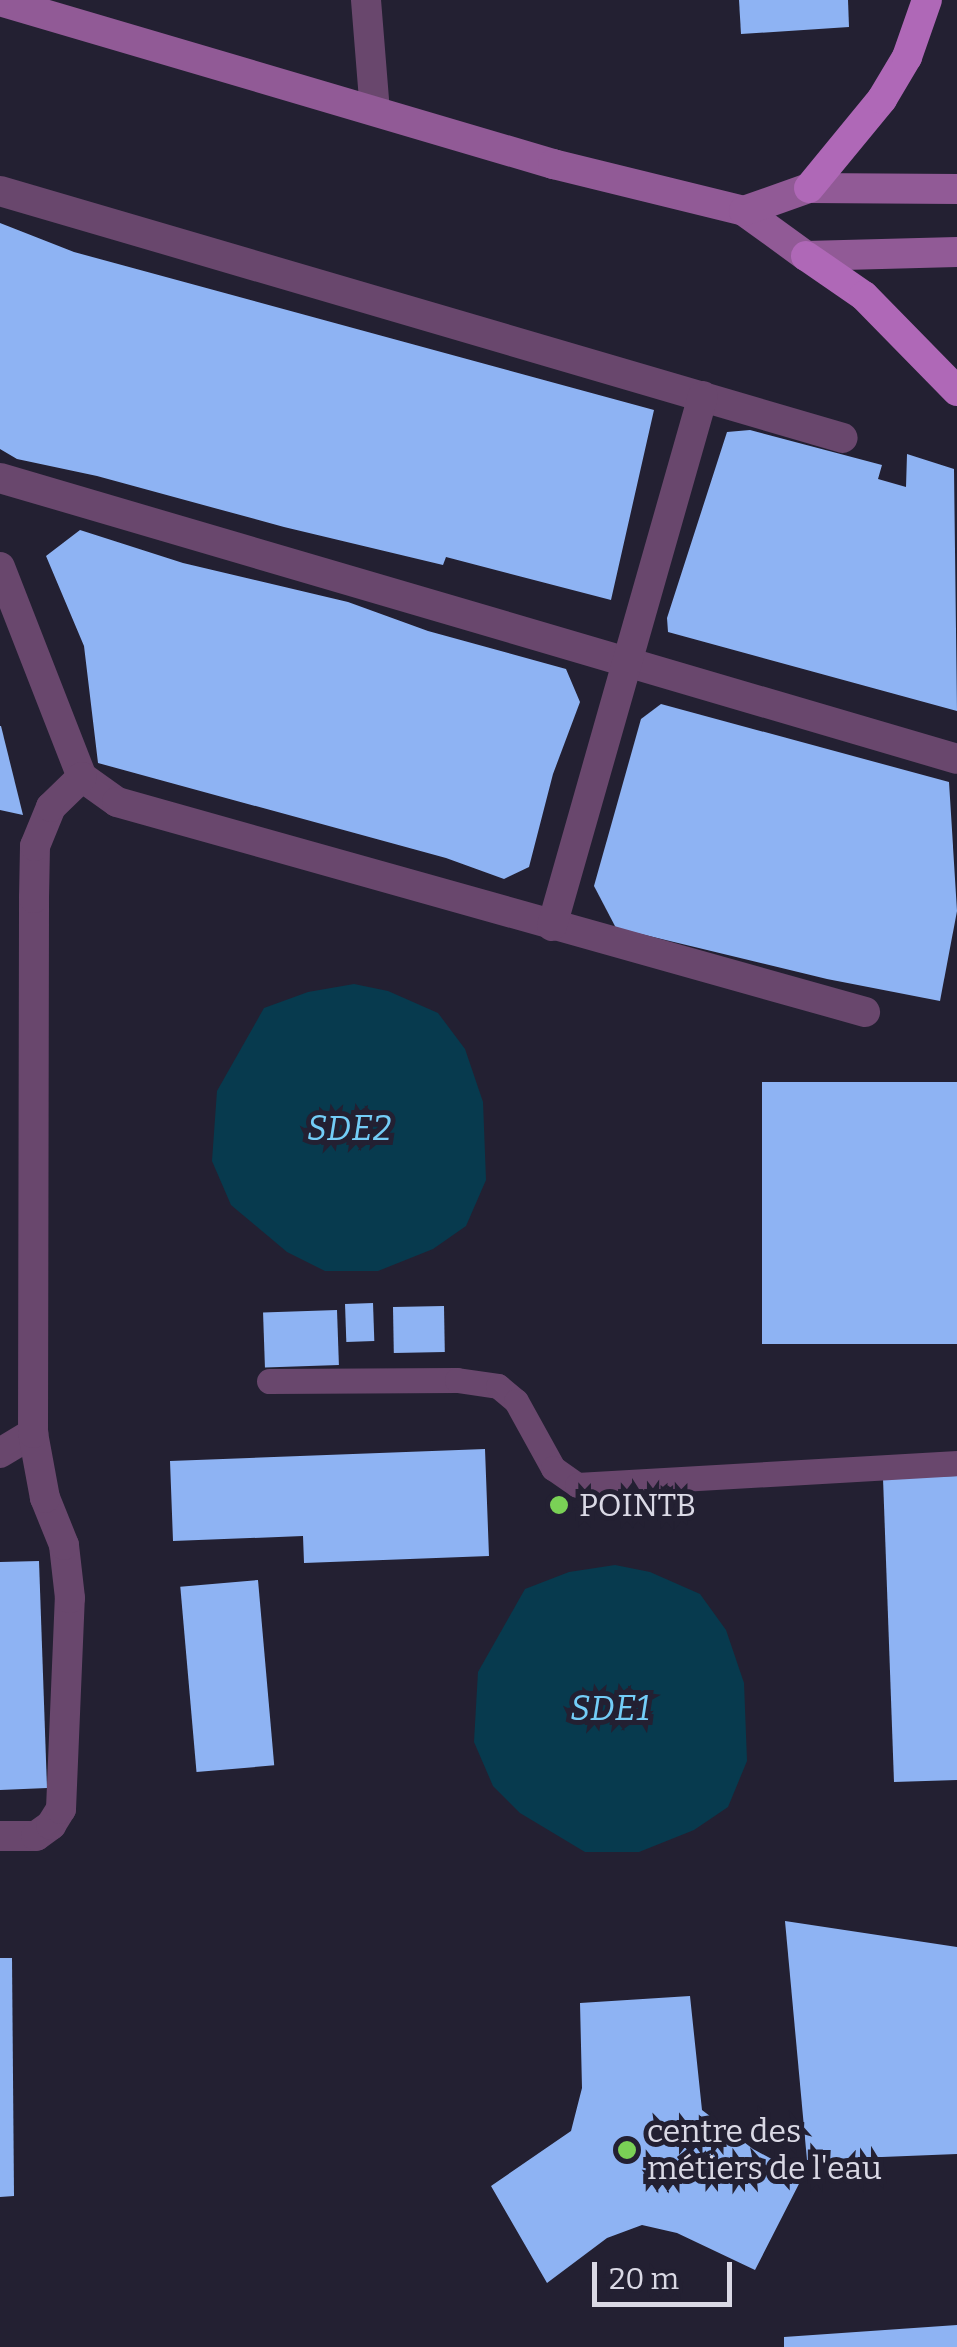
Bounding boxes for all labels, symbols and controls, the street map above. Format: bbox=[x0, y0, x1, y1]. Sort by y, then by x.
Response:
water label: SDE2 bbox=[307, 1107, 391, 1149]
place label: POINTB bbox=[579, 1486, 696, 1524]
marker: POINTB bbox=[548, 1494, 570, 1516]
water label: SDE1 bbox=[570, 1687, 650, 1729]
place label: centre des métiers de l'eau bbox=[647, 2113, 882, 2188]
marker: centre des métiers de l'eau bbox=[616, 2139, 638, 2161]
scale bar bbox=[597, 2242, 737, 2304]
text: 20 m bbox=[609, 2261, 679, 2297]

